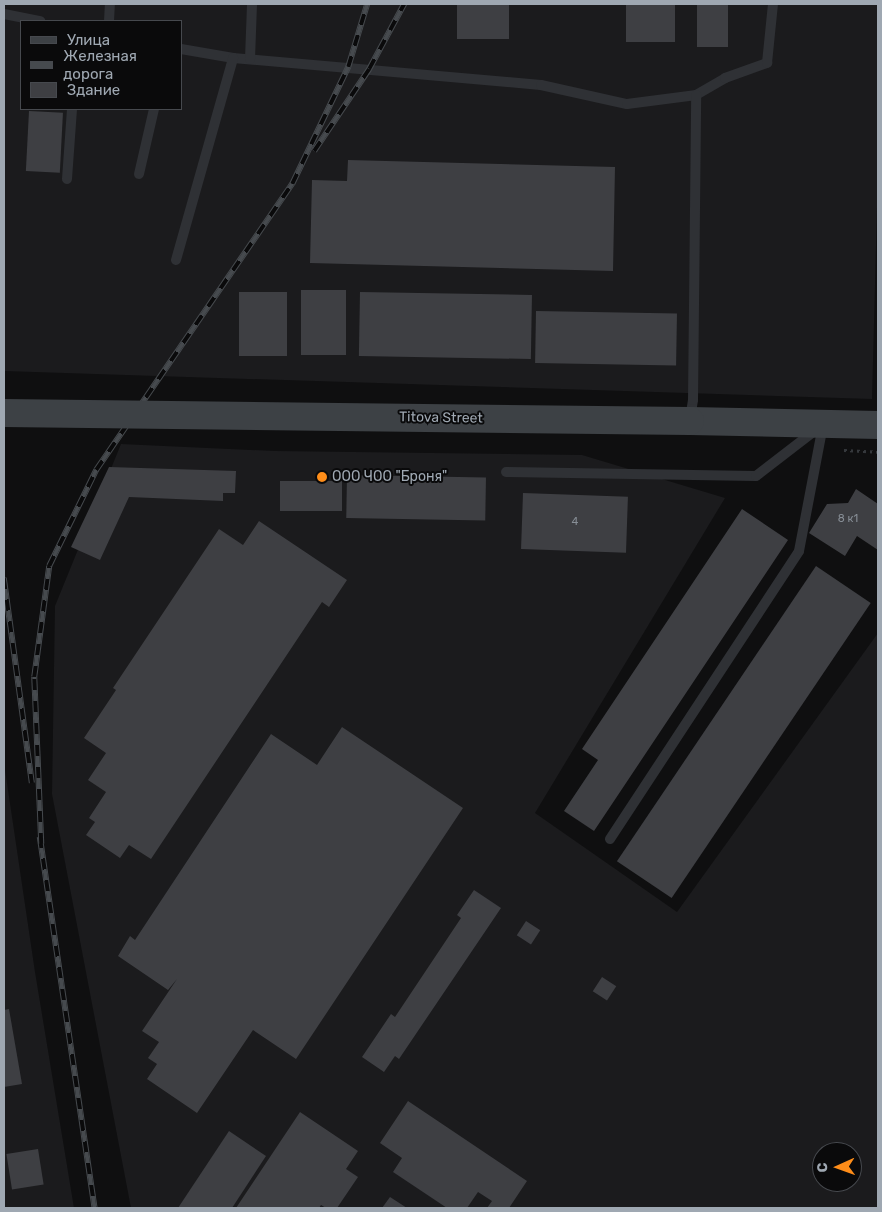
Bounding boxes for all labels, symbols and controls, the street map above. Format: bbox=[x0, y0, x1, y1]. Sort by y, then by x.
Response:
legend bbox=[20, 20, 182, 110]
text: Улица bbox=[67, 31, 110, 49]
text: Железная дорога bbox=[63, 47, 137, 83]
text: Здание bbox=[67, 81, 120, 99]
street label: Titova Street bbox=[399, 409, 483, 427]
place label: ООО ЧОО "Броня" bbox=[332, 469, 447, 485]
marker: ООО ЧОО "Броня" bbox=[316, 471, 328, 483]
house number: 8 к1 bbox=[838, 512, 858, 526]
house number: 4 bbox=[572, 515, 578, 529]
north arrow bbox=[812, 1142, 862, 1192]
text: С bbox=[814, 1162, 831, 1173]

